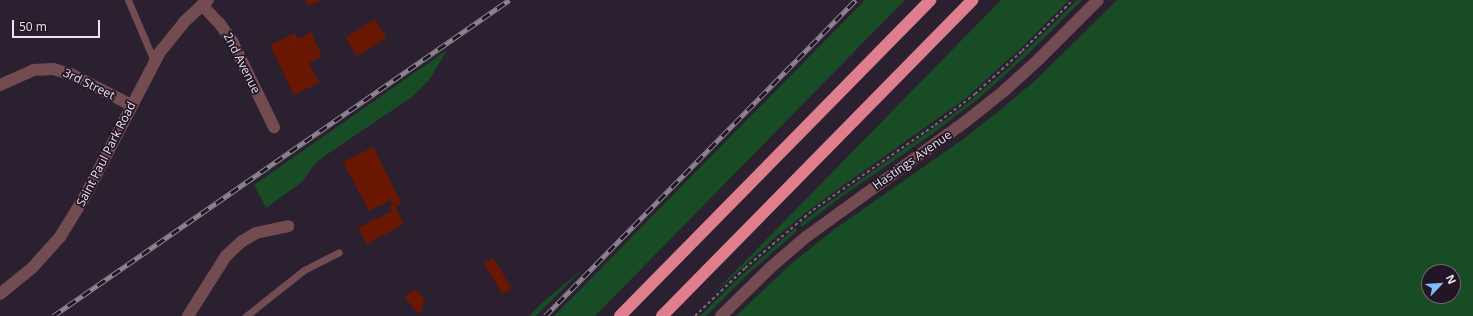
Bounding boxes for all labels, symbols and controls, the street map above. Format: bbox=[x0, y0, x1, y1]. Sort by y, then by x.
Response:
scale bar bbox=[14, 12, 102, 38]
text: 50 m bbox=[19, 18, 47, 35]
street label: 2nd Avenue bbox=[220, 30, 264, 96]
street label: 3rd Street bbox=[61, 65, 117, 103]
street label: Saint Paul Park Road bbox=[73, 99, 139, 209]
street label: Hastings Avenue bbox=[870, 127, 954, 193]
north arrow bbox=[1421, 264, 1461, 304]
text: N bbox=[1443, 272, 1460, 286]

